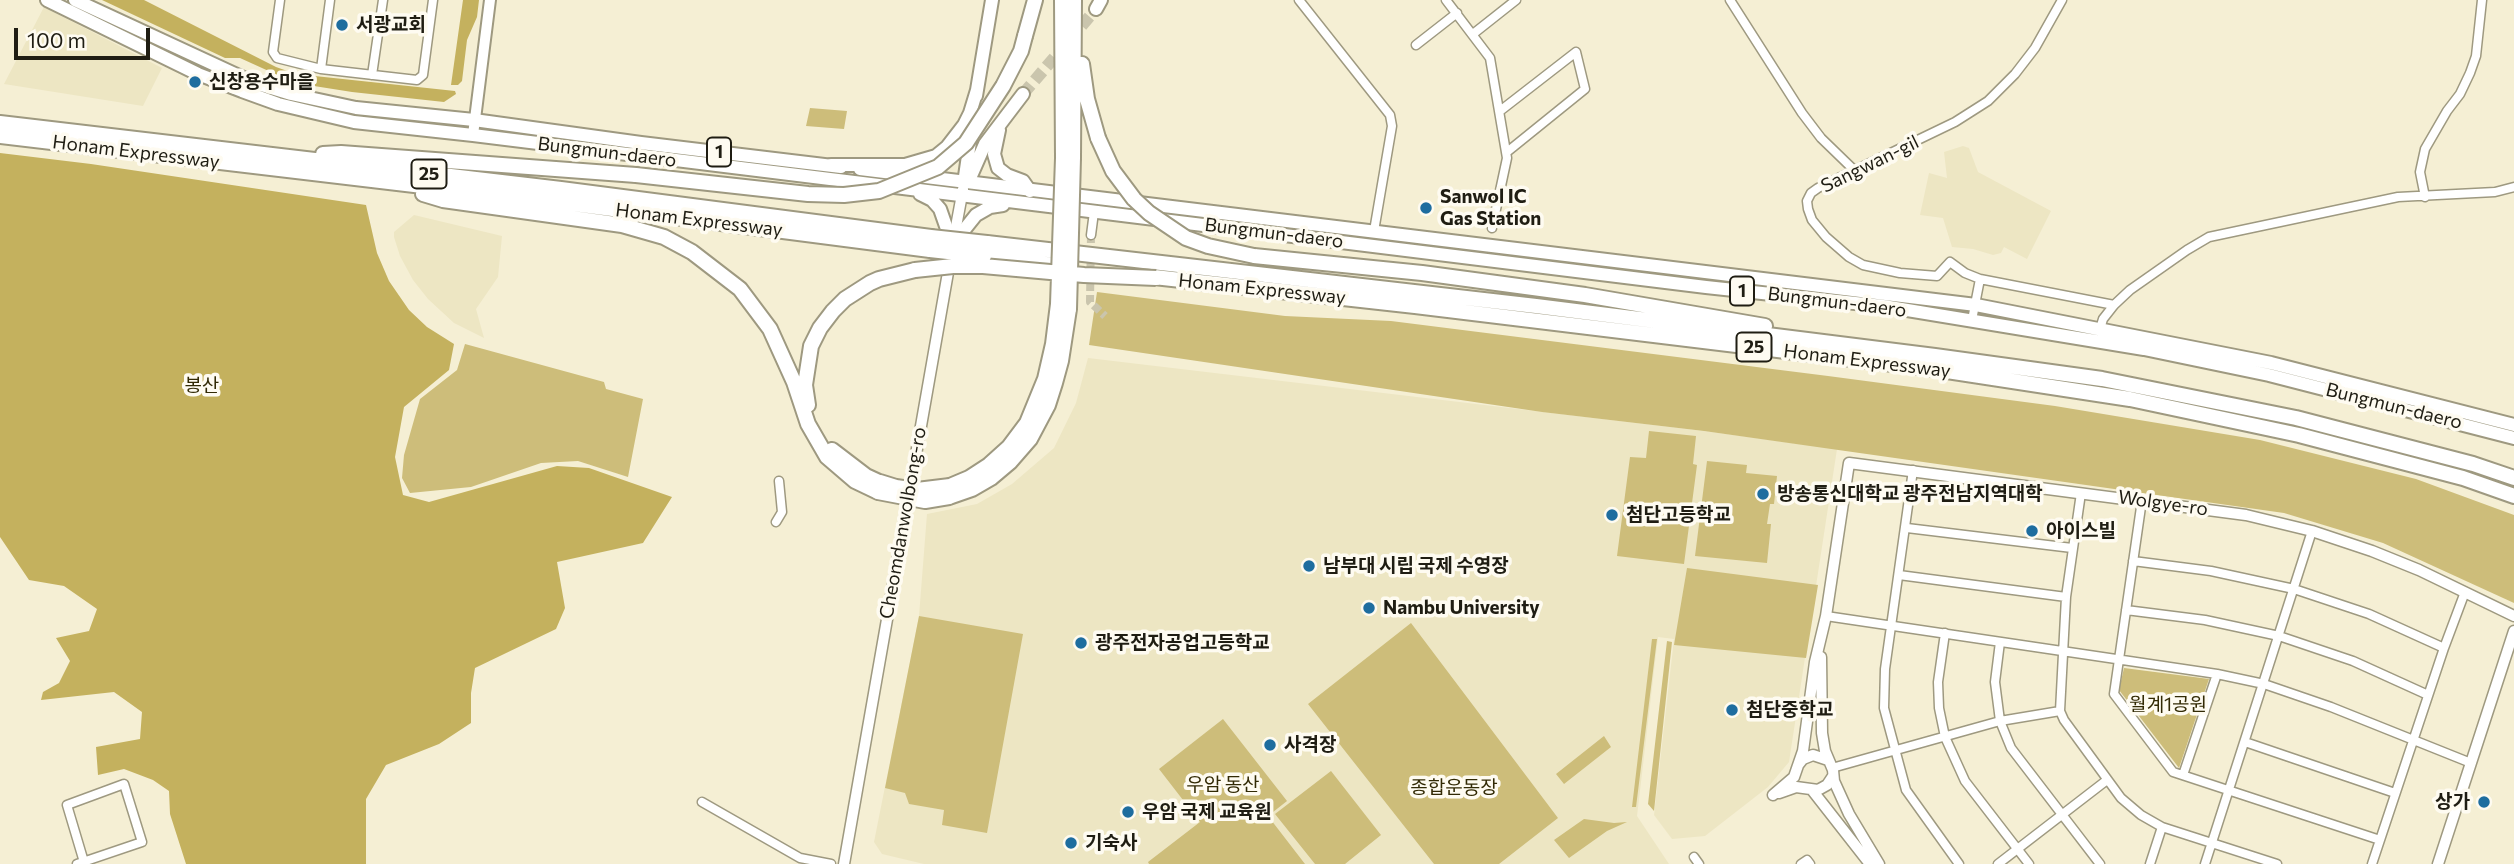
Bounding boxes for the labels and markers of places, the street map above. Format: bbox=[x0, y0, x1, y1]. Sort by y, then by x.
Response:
place label: 서광교회 bbox=[356, 14, 426, 36]
marker: 서광교회 bbox=[334, 17, 350, 33]
place label: 신창용수마을 bbox=[209, 71, 314, 93]
marker: 신창용수마을 bbox=[187, 74, 203, 90]
place label: Sanwol IC Gas Station bbox=[1440, 186, 1541, 230]
marker: Sanwol IC Gas Station bbox=[1418, 200, 1434, 216]
place label: 방송통신대학교 광주전남지역대학 bbox=[1777, 483, 2043, 505]
marker: 방송통신대학교 광주전남지역대학 bbox=[1755, 486, 1771, 502]
place label: 첨단고등학교 bbox=[1626, 504, 1731, 526]
marker: 첨단고등학교 bbox=[1604, 507, 1620, 523]
place label: 아이스빌 bbox=[2046, 520, 2116, 542]
marker: 아이스빌 bbox=[2024, 523, 2040, 539]
place label: 남부대 시립 국제 수영장 bbox=[1323, 555, 1509, 577]
marker: 남부대 시립 국제 수영장 bbox=[1301, 558, 1317, 574]
place label: Nambu University bbox=[1383, 597, 1540, 619]
marker: Nambu University bbox=[1361, 600, 1377, 616]
place label: 광주전자공업고등학교 bbox=[1095, 632, 1270, 654]
marker: 광주전자공업고등학교 bbox=[1073, 635, 1089, 651]
place label: 첨단중학교 bbox=[1746, 699, 1833, 721]
marker: 첨단중학교 bbox=[1724, 702, 1740, 718]
place label: 사격장 bbox=[1284, 734, 1336, 756]
marker: 사격장 bbox=[1262, 737, 1278, 753]
place label: 상가 bbox=[2435, 791, 2470, 813]
marker: 상가 bbox=[2476, 794, 2492, 810]
place label: 우암 국제 교육원 bbox=[1142, 801, 1272, 823]
marker: 우암 국제 교육원 bbox=[1120, 804, 1136, 820]
place label: 기숙사 bbox=[1085, 832, 1137, 854]
marker: 기숙사 bbox=[1063, 835, 1079, 851]

